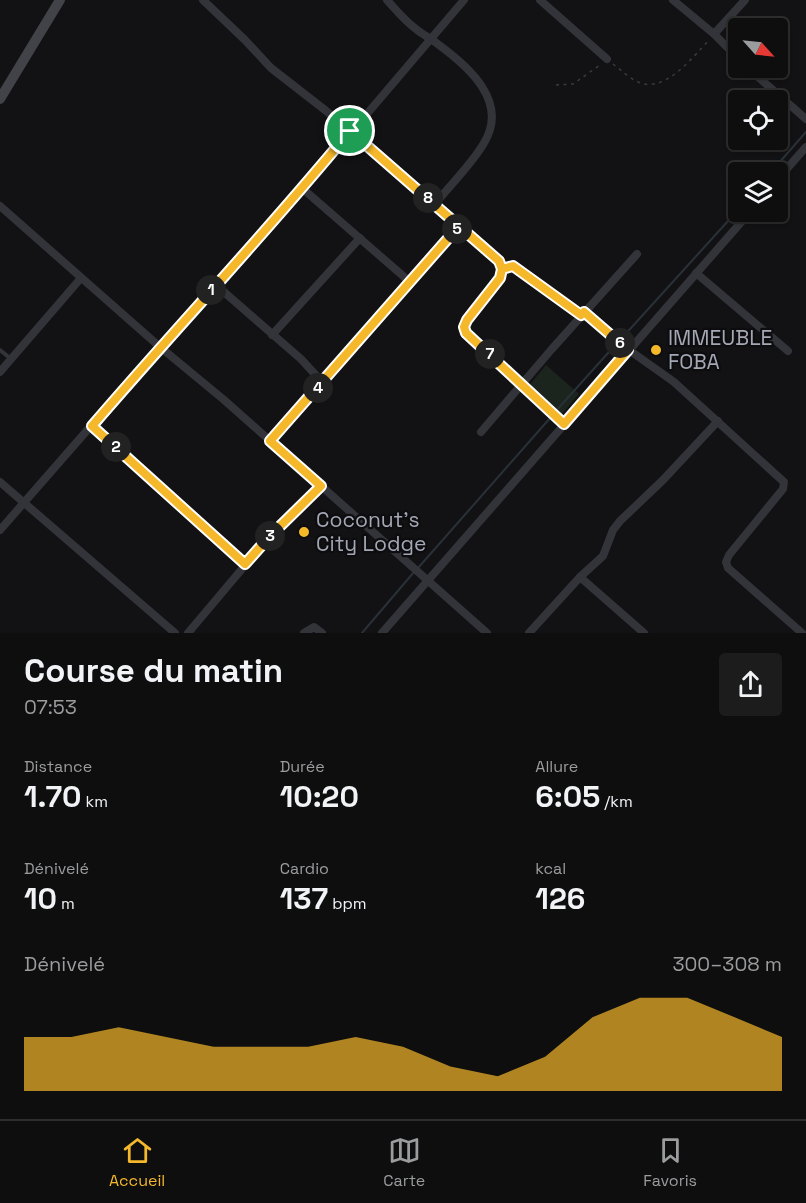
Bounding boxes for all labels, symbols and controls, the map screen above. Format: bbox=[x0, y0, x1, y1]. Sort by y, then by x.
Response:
north arrow bbox=[728, 18, 788, 78]
map controls bbox=[728, 18, 788, 222]
button: locate bbox=[728, 90, 788, 150]
pin bbox=[324, 105, 375, 156]
icon: arrive bbox=[333, 114, 366, 147]
button: layers bbox=[728, 162, 788, 222]
pin: 8 bbox=[413, 183, 443, 213]
text: 8 bbox=[423, 187, 433, 208]
pin: 5 bbox=[442, 214, 472, 244]
text: 5 bbox=[452, 218, 462, 239]
pin: 1 bbox=[196, 275, 226, 305]
text: 1 bbox=[207, 279, 215, 300]
place label: IMMEUBLE FOBA bbox=[668, 324, 772, 375]
pin: 6 bbox=[605, 328, 635, 358]
text: 6 bbox=[615, 332, 625, 353]
pin: 7 bbox=[475, 339, 505, 369]
text: 7 bbox=[486, 343, 494, 364]
marker: IMMEUBLE FOBA bbox=[649, 343, 663, 357]
pin: 4 bbox=[303, 373, 333, 403]
text: 4 bbox=[313, 377, 323, 398]
pin: 2 bbox=[101, 432, 131, 462]
text: 2 bbox=[111, 436, 121, 457]
place label: Coconut’s City Lodge bbox=[316, 506, 426, 557]
pin: 3 bbox=[255, 521, 285, 551]
text: 3 bbox=[265, 525, 275, 546]
marker: Coconut’s City Lodge bbox=[297, 525, 311, 539]
text: Course du matin bbox=[24, 650, 283, 692]
button: share bbox=[719, 653, 782, 716]
text: 07:53 bbox=[24, 694, 77, 720]
text: Distance bbox=[24, 756, 92, 777]
text: Durée bbox=[280, 756, 325, 777]
text: Allure bbox=[535, 756, 578, 777]
text: 1.70 bbox=[24, 777, 81, 816]
text: 10:20 bbox=[280, 777, 359, 816]
text: 6:05 bbox=[535, 777, 600, 816]
text: km bbox=[81, 791, 108, 812]
text: /km bbox=[600, 791, 633, 812]
text: Dénivelé bbox=[24, 858, 89, 879]
text: Cardio bbox=[280, 858, 329, 879]
text: kcal bbox=[535, 858, 566, 879]
text: 10 bbox=[24, 879, 57, 918]
text: 137 bbox=[280, 879, 328, 918]
text: 126 bbox=[535, 879, 585, 918]
text: m bbox=[57, 893, 75, 914]
text: bpm bbox=[328, 893, 367, 914]
text: Dénivelé bbox=[24, 951, 105, 977]
text: 300–308 m bbox=[672, 951, 782, 977]
tab: Accueil bbox=[109, 1134, 165, 1191]
tab: Carte bbox=[383, 1134, 425, 1191]
tab: Favoris bbox=[643, 1134, 697, 1191]

